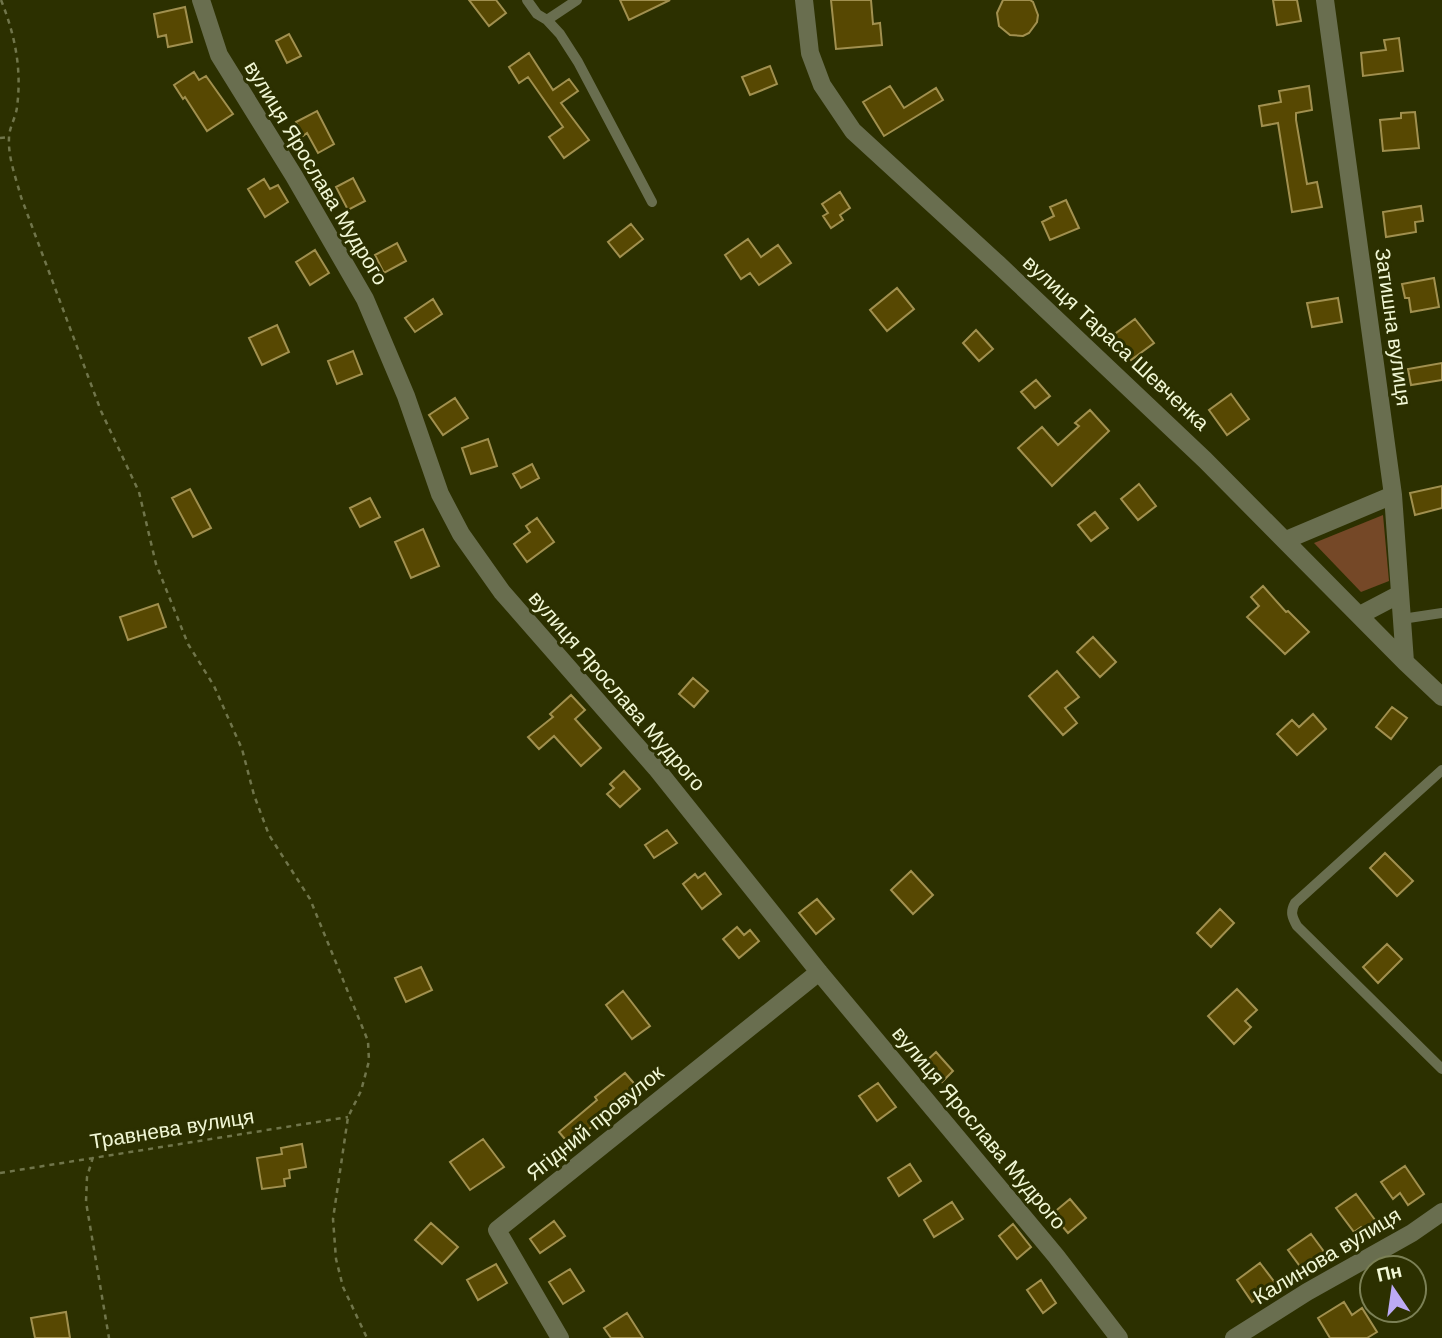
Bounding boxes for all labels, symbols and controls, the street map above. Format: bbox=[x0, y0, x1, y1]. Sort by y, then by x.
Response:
street label: вулиця Ярослава Мудрого bbox=[238, 56, 394, 290]
street label: Затишна вулиця bbox=[1368, 246, 1418, 408]
street label: вулиця Тараса Шевченка bbox=[1017, 249, 1215, 437]
street label: вулиця Ярослава Мудрого bbox=[522, 585, 712, 797]
street label: вулиця Ярослава Мудрого bbox=[886, 1021, 1072, 1235]
street label: Ягідний провулок bbox=[520, 1058, 670, 1187]
street label: Травнева вулиця bbox=[88, 1102, 256, 1156]
street label: Калинова вулиця bbox=[1248, 1201, 1406, 1311]
north arrow bbox=[1358, 1254, 1428, 1324]
text: Пн bbox=[1374, 1258, 1404, 1288]

